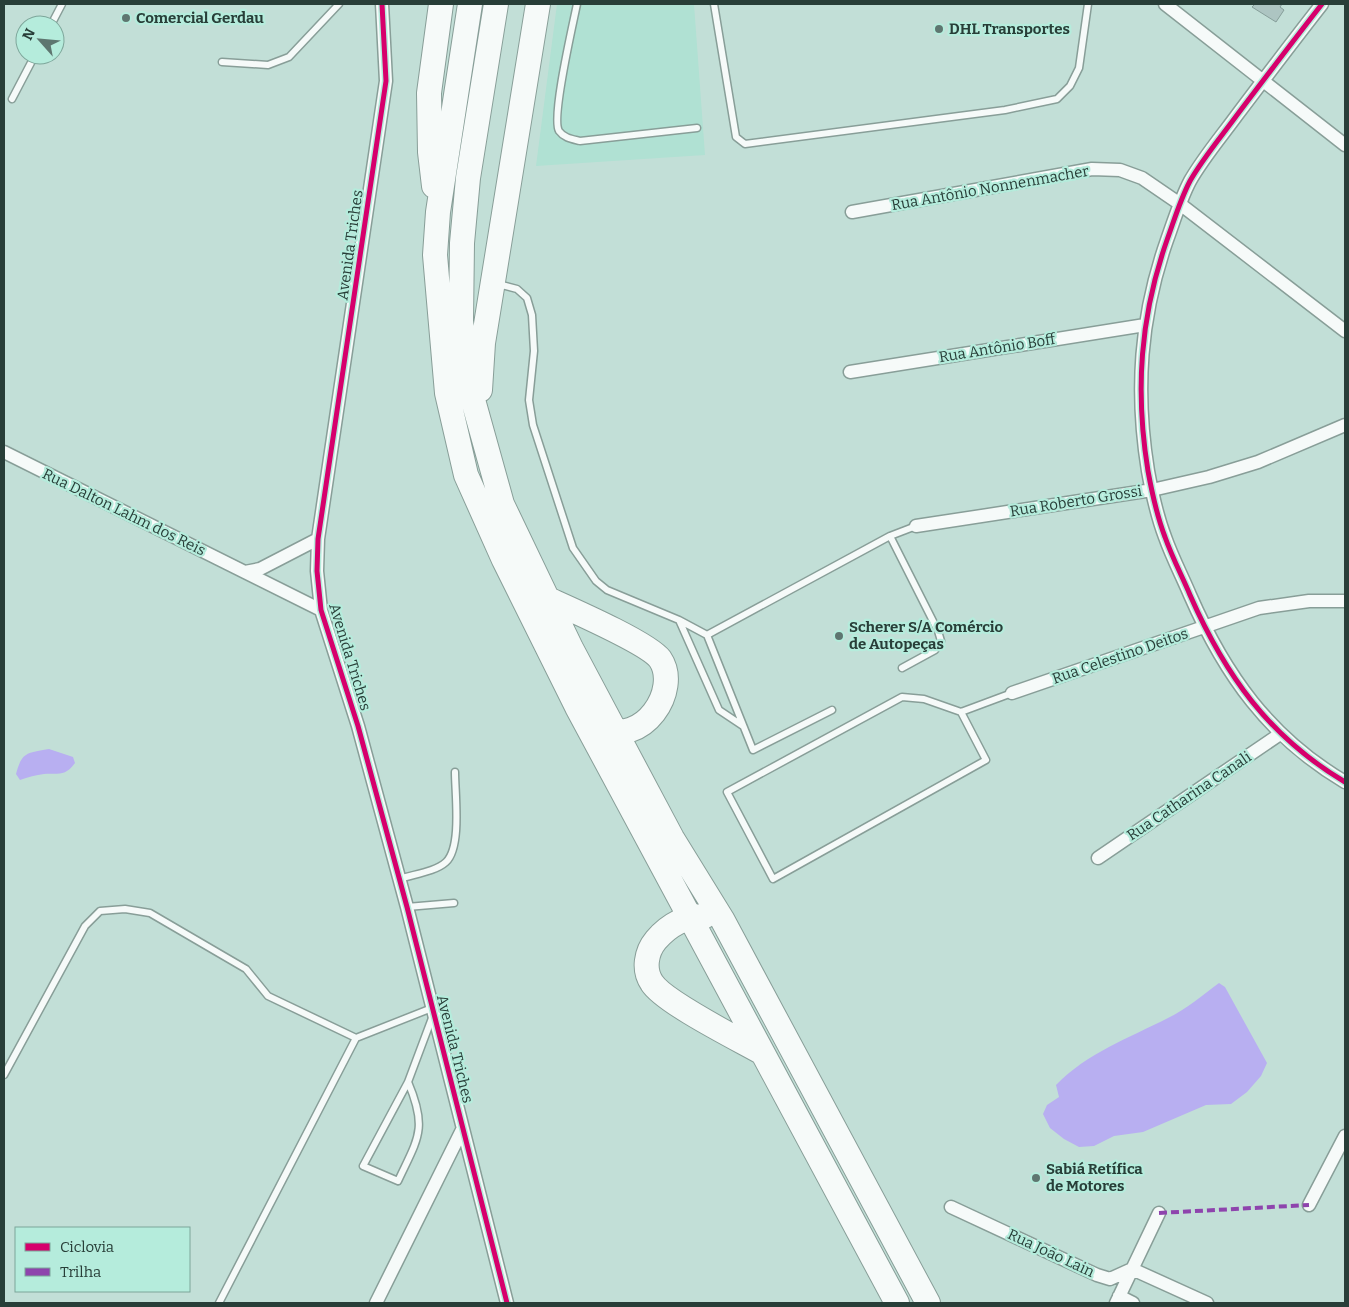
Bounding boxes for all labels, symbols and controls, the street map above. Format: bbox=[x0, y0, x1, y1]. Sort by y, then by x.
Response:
place label: Comercial Gerdau bbox=[136, 9, 264, 27]
marker: Comercial Gerdau bbox=[120, 12, 132, 24]
north arrow bbox=[15, 15, 65, 65]
place label: DHL Transportes bbox=[949, 20, 1070, 38]
marker: DHL Transportes bbox=[933, 23, 945, 35]
text: N bbox=[19, 25, 39, 43]
street label: Rua Antônio Nonnenmacher bbox=[890, 162, 1091, 214]
street label: Avenida Triches bbox=[333, 189, 367, 301]
street label: Rua Antônio Boff bbox=[937, 330, 1058, 366]
street label: Rua Dalton Lahm dos Reis bbox=[39, 465, 209, 559]
street label: Rua Roberto Grossi bbox=[1009, 482, 1144, 520]
street label: Avenida Triches bbox=[325, 601, 375, 713]
place label: Scherer S/A Comércio de Autopeças bbox=[849, 618, 1004, 653]
street label: Rua Celestino Deitos bbox=[1050, 624, 1190, 688]
marker: Scherer S/A Comércio de Autopeças bbox=[833, 630, 845, 642]
street label: Rua Catharina Canali bbox=[1123, 747, 1255, 844]
street label: Avenida Triches bbox=[433, 993, 477, 1105]
place label: Sabiá Retífica de Motores bbox=[1046, 1160, 1143, 1195]
marker: Sabiá Retífica de Motores bbox=[1030, 1172, 1042, 1184]
street label: Rua João Lain bbox=[1005, 1225, 1098, 1281]
legend bbox=[15, 1227, 190, 1292]
text: Ciclovia bbox=[60, 1238, 114, 1256]
text: Trilha bbox=[60, 1263, 101, 1281]

